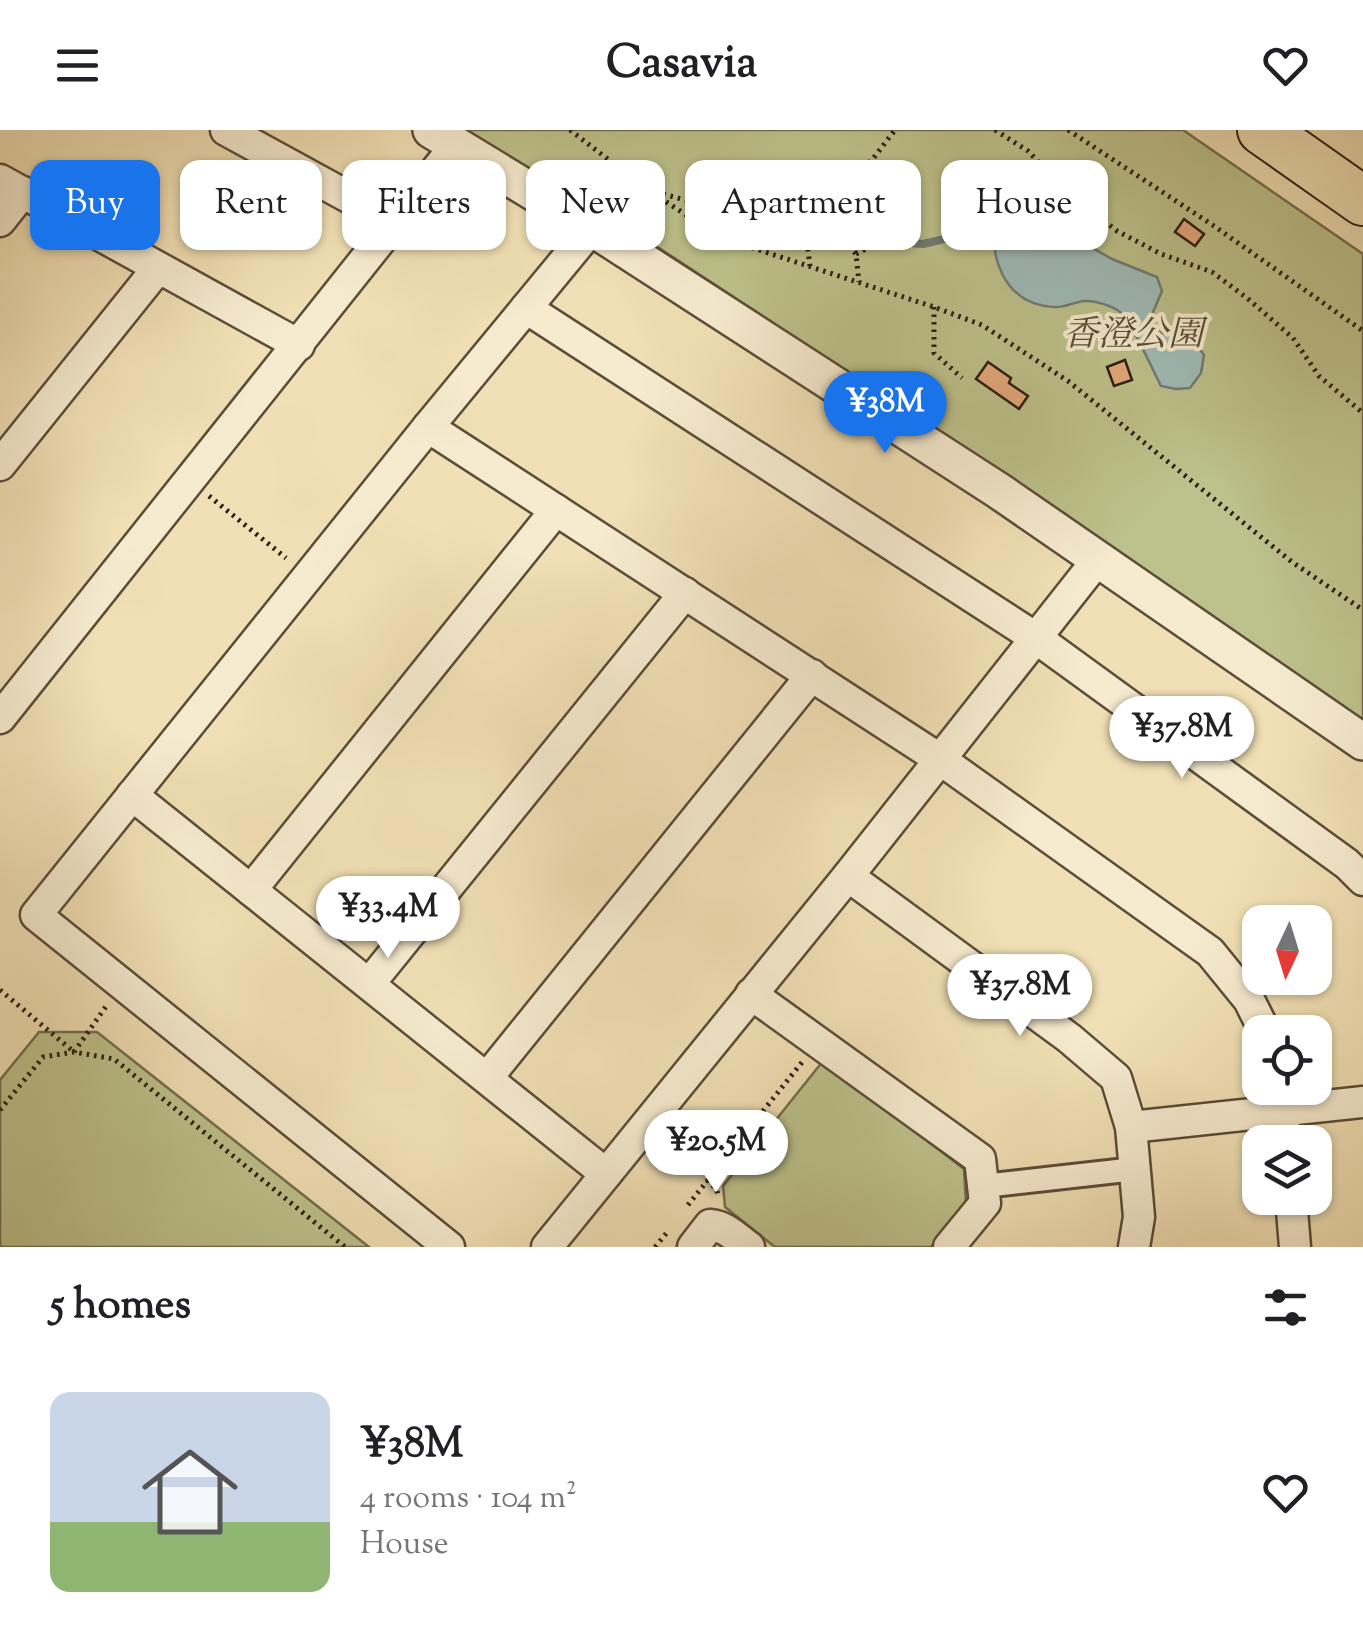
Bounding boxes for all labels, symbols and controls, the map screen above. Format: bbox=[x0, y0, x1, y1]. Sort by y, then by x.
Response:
text: Casavia bbox=[606, 33, 757, 98]
icon: menu bbox=[50, 38, 105, 93]
icon: heart bbox=[1258, 38, 1313, 93]
chip: Buy bbox=[30, 160, 160, 250]
chip: Rent bbox=[180, 160, 322, 250]
chip: Filters bbox=[342, 160, 506, 250]
chip: New bbox=[526, 160, 665, 250]
chip: Apartment bbox=[685, 160, 921, 250]
chip: House bbox=[941, 160, 1108, 250]
park label: 香澄公園 bbox=[1063, 311, 1208, 362]
pin: ¥38M bbox=[826, 371, 944, 456]
text: ¥38M bbox=[846, 380, 924, 426]
pin: ¥37.8M bbox=[1101, 696, 1263, 781]
text: ¥37.8M bbox=[1131, 705, 1233, 751]
pin: ¥33.4M bbox=[307, 876, 469, 961]
text: ¥33.4M bbox=[338, 885, 438, 931]
north arrow bbox=[1242, 905, 1332, 995]
map controls bbox=[1242, 905, 1332, 1215]
pin: ¥37.8M bbox=[939, 954, 1101, 1039]
text: ¥37.8M bbox=[969, 963, 1071, 1009]
button: locate bbox=[1242, 1015, 1332, 1105]
pin: ¥20.5M bbox=[635, 1110, 797, 1195]
text: ¥20.5M bbox=[666, 1119, 766, 1165]
button: layers bbox=[1242, 1125, 1332, 1215]
text: 5 homes bbox=[50, 1277, 191, 1337]
icon: filters bbox=[1258, 1280, 1313, 1335]
text: ¥38M bbox=[360, 1416, 463, 1476]
icon: home bbox=[130, 1432, 250, 1552]
icon: heart bbox=[1258, 1465, 1313, 1520]
text: 4 rooms · 104 m² bbox=[360, 1476, 577, 1522]
text: House bbox=[360, 1522, 449, 1568]

